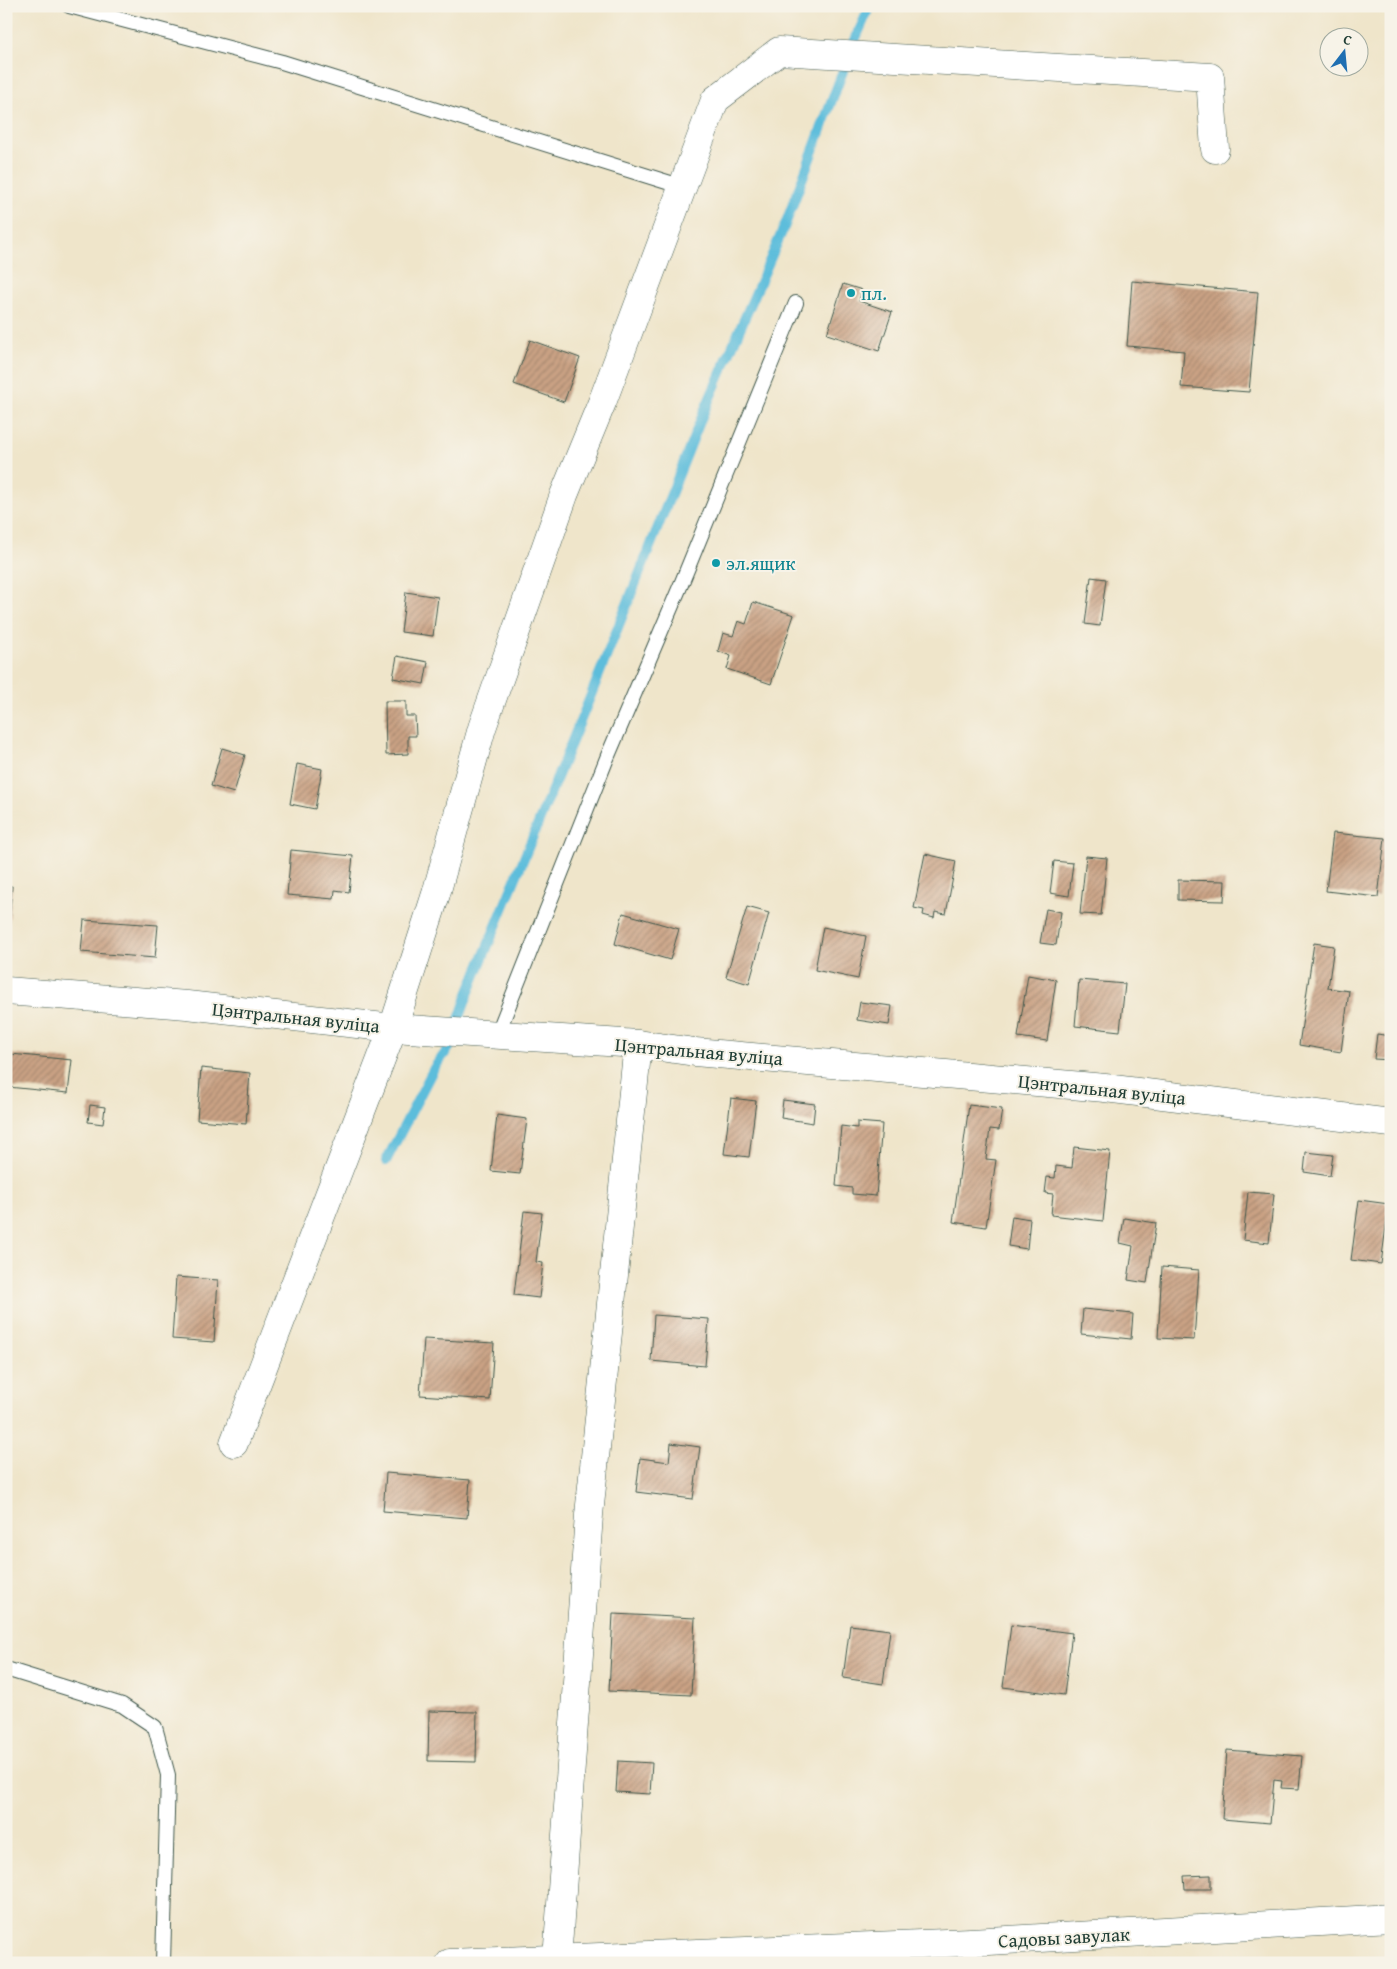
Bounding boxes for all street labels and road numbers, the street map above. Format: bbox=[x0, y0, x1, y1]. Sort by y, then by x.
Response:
street label: Цэнтральная вуліца bbox=[211, 994, 381, 1040]
street label: Цэнтральная вуліца bbox=[614, 1030, 784, 1072]
street label: Цэнтральная вуліца bbox=[1017, 1066, 1187, 1112]
street label: Садовы завулак bbox=[997, 1920, 1131, 1954]

